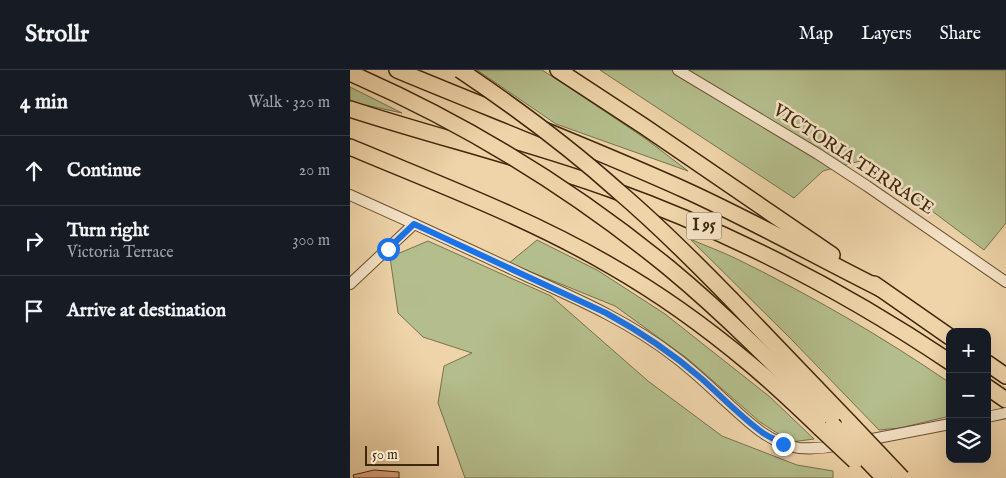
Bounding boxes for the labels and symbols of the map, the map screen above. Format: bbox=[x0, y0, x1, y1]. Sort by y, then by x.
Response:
street label: VICTORIA TERRACE bbox=[767, 99, 938, 221]
road number: I 95 bbox=[686, 212, 722, 240]
route start bbox=[377, 238, 400, 261]
route end bbox=[772, 433, 795, 456]
scale bar bbox=[365, 443, 439, 466]

